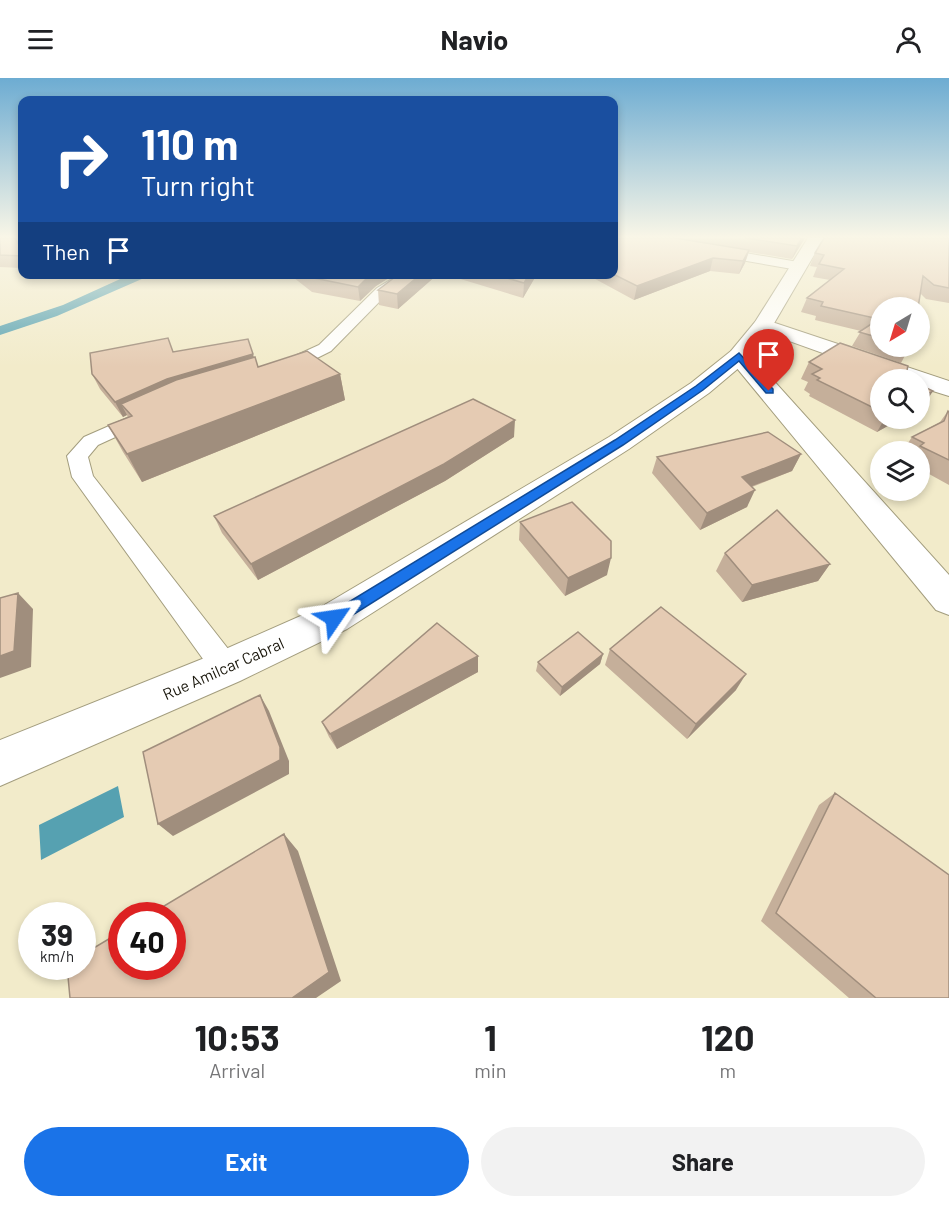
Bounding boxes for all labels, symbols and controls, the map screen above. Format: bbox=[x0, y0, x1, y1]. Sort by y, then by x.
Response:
icon: menu bbox=[24, 23, 57, 56]
text: Navio bbox=[441, 23, 508, 55]
icon: person bbox=[892, 23, 925, 56]
text: 110 m bbox=[141, 118, 238, 168]
icon: right bbox=[42, 120, 120, 198]
text: Turn right bbox=[141, 169, 255, 201]
icon: arrive bbox=[102, 234, 135, 267]
text: Then bbox=[42, 238, 90, 264]
north arrow bbox=[870, 297, 930, 357]
map controls bbox=[870, 297, 930, 501]
pin bbox=[743, 329, 794, 391]
icon: arrive bbox=[752, 338, 785, 371]
button: search bbox=[870, 369, 930, 429]
button: layers bbox=[870, 441, 930, 501]
position arrow bbox=[302, 586, 366, 650]
street label: Rue Amilcar Cabral bbox=[160, 633, 286, 703]
speed limit sign: 40 bbox=[108, 902, 186, 980]
text: 39 bbox=[41, 916, 73, 952]
text: km/h bbox=[40, 947, 74, 965]
text: 10:53 bbox=[194, 1015, 280, 1058]
text: 1 bbox=[484, 1015, 497, 1058]
text: 120 bbox=[701, 1015, 754, 1058]
text: Arrival bbox=[209, 1058, 265, 1082]
text: min bbox=[474, 1058, 507, 1082]
text: m bbox=[719, 1058, 736, 1082]
button: Exit bbox=[24, 1127, 469, 1196]
button: Share bbox=[481, 1127, 925, 1196]

